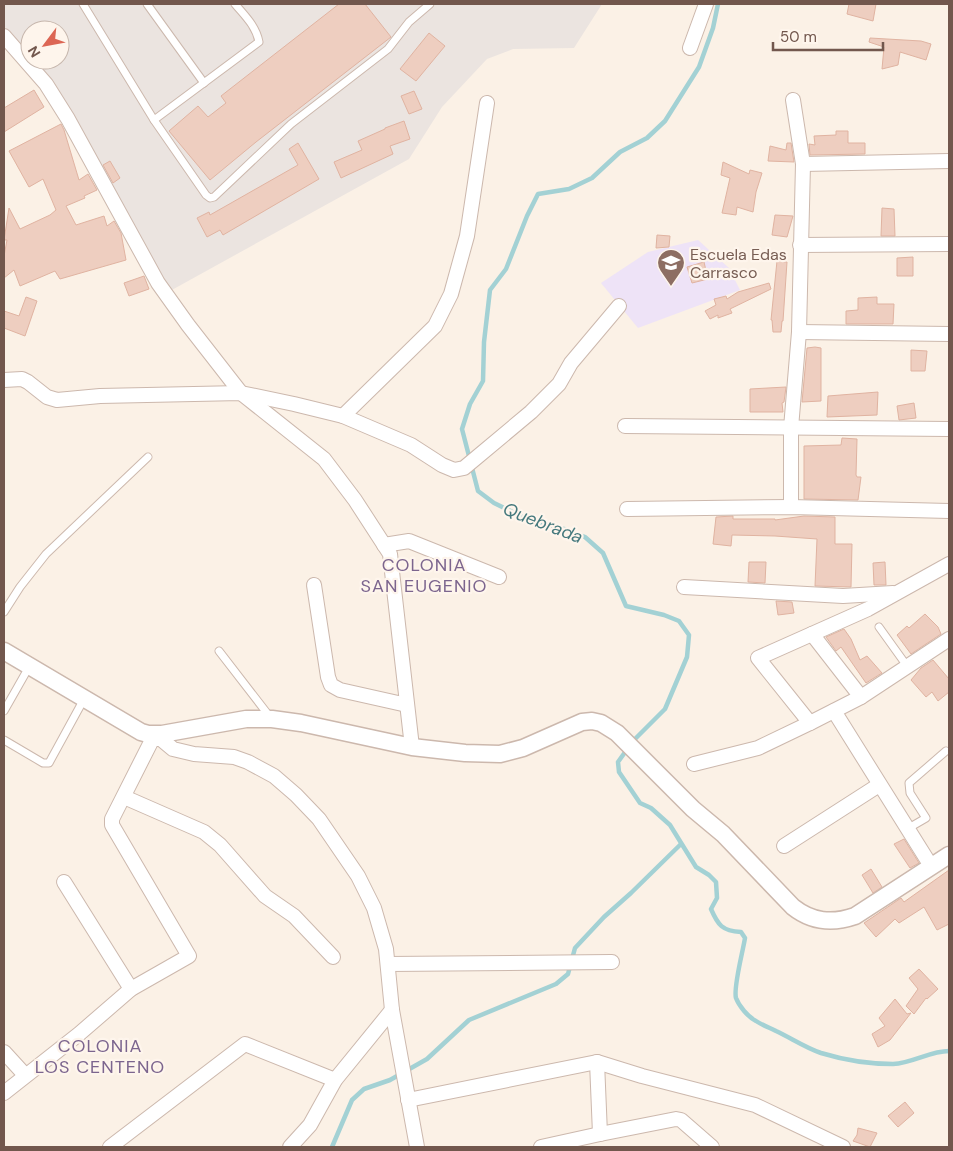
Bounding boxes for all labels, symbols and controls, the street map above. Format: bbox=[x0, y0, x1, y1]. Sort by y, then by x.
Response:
north arrow bbox=[20, 20, 70, 70]
scale bar bbox=[773, 20, 883, 52]
text: 50 m bbox=[780, 27, 817, 47]
text: N bbox=[24, 43, 44, 61]
place label: Escuela Edas Carrasco bbox=[690, 244, 787, 283]
school or university icon: Escuela Edas Carrasco bbox=[656, 248, 686, 287]
water label: Quebrada bbox=[500, 497, 586, 549]
district label: COLONIA SAN EUGENIO bbox=[361, 553, 487, 598]
district label: COLONIA LOS CENTENO bbox=[35, 1034, 165, 1079]

